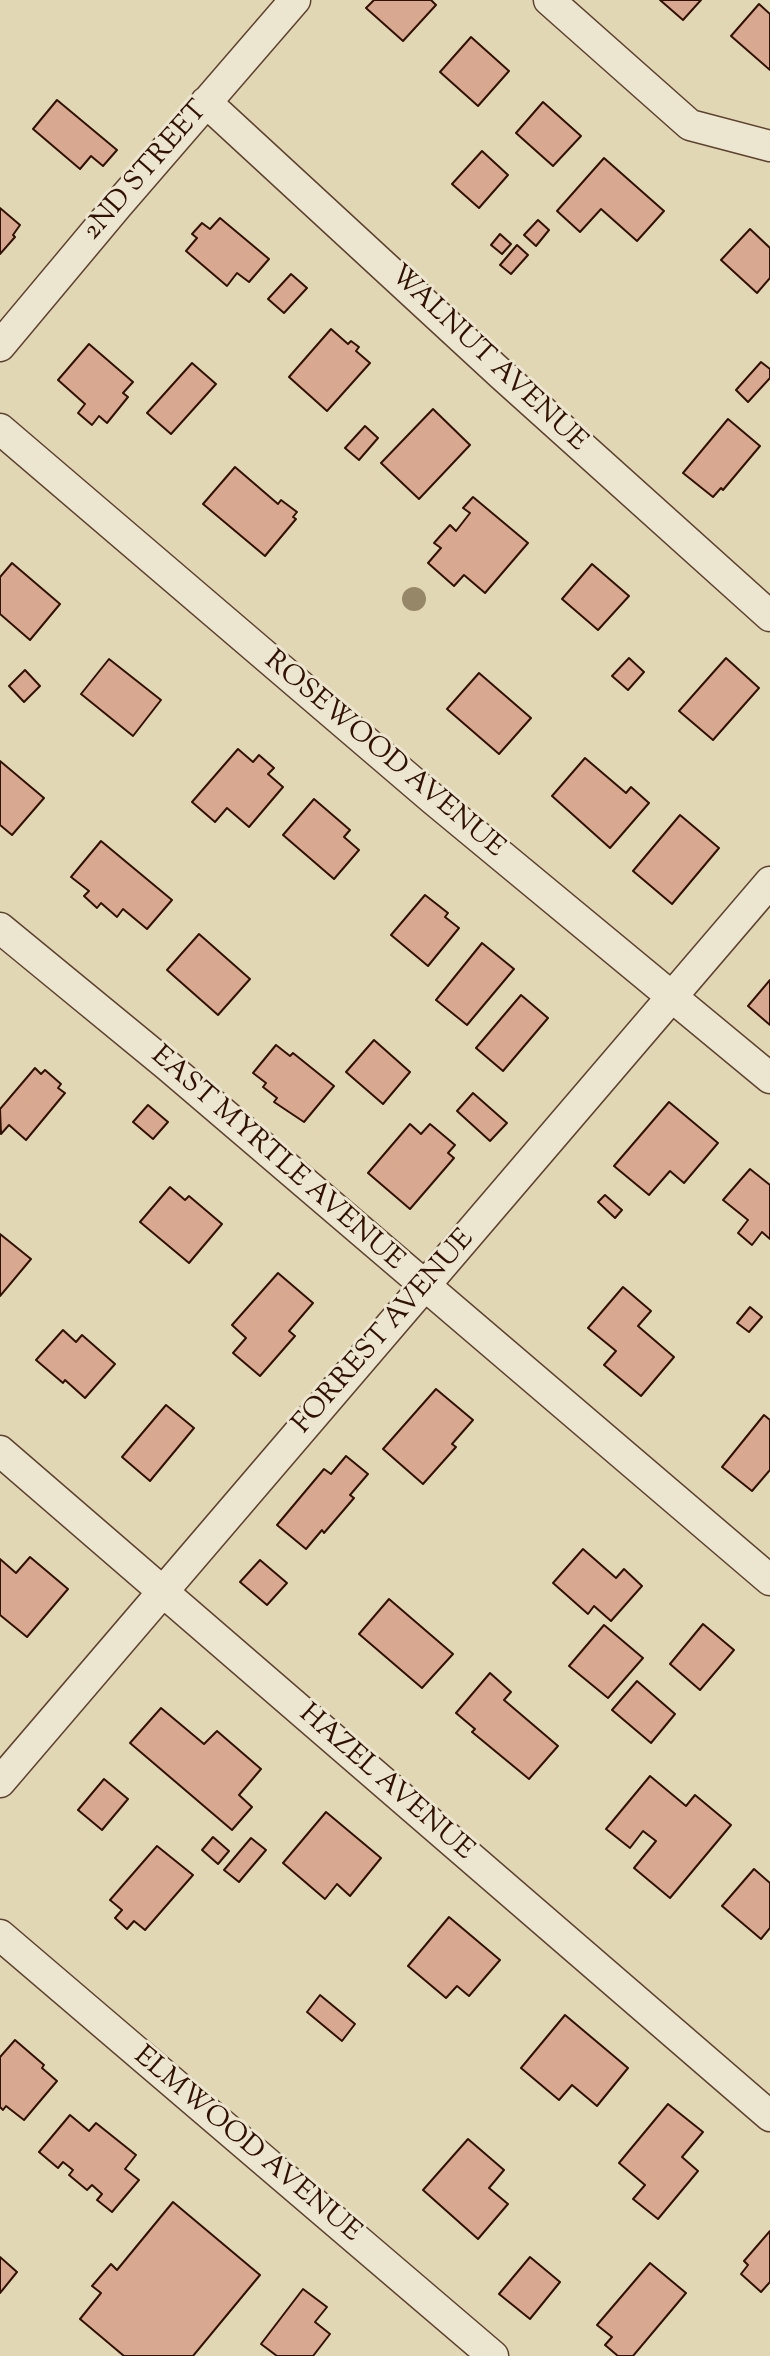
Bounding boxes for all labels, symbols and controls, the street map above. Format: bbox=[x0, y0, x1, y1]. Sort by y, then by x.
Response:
street label: 2ND STREET bbox=[77, 95, 217, 249]
street label: WALNUT AVENUE bbox=[381, 260, 593, 460]
street label: ROSEWOOD AVENUE bbox=[256, 646, 510, 866]
street label: EAST MYRTLE AVENUE bbox=[142, 1041, 410, 1279]
street label: FORREST AVENUE bbox=[287, 1224, 483, 1442]
street label: HAZEL AVENUE bbox=[291, 1699, 479, 1869]
street label: ELMWOOD AVENUE bbox=[126, 2041, 366, 2251]

